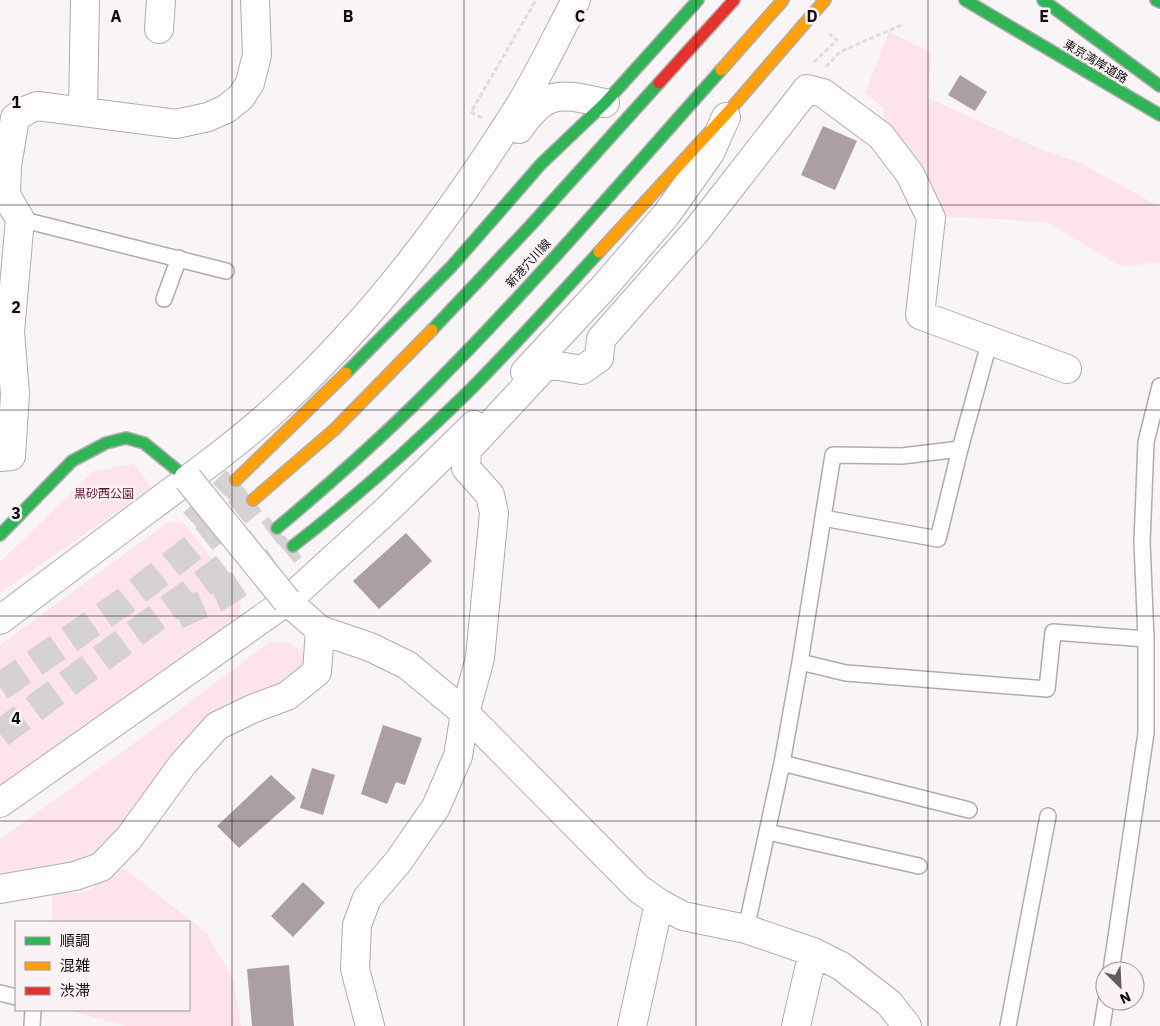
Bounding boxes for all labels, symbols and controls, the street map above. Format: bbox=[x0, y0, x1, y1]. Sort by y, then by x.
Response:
text: A bbox=[111, 6, 122, 26]
text: B bbox=[343, 6, 354, 26]
text: C bbox=[575, 6, 585, 26]
text: D bbox=[806, 6, 818, 26]
text: E bbox=[1039, 6, 1049, 26]
street label: 東京湾岸道路 bbox=[1061, 36, 1131, 86]
text: 1 bbox=[11, 92, 21, 112]
street label: 新港穴川線 bbox=[502, 236, 554, 290]
text: 2 bbox=[11, 297, 21, 317]
park label: 黒砂西公園 bbox=[74, 486, 134, 501]
text: 3 bbox=[11, 503, 21, 523]
text: 4 bbox=[11, 708, 21, 728]
legend bbox=[15, 921, 190, 1011]
text: 順調 bbox=[60, 931, 90, 950]
text: 混雑 bbox=[60, 956, 90, 975]
north arrow bbox=[1095, 961, 1145, 1011]
text: 渋滞 bbox=[60, 981, 90, 1000]
text: N bbox=[1117, 988, 1134, 1008]

